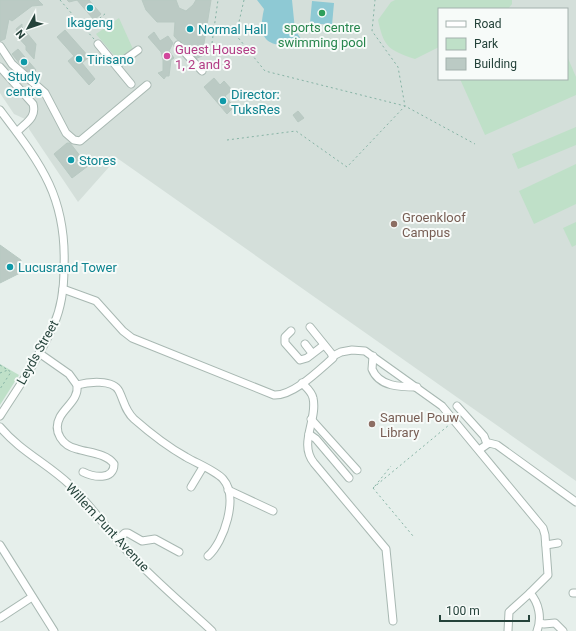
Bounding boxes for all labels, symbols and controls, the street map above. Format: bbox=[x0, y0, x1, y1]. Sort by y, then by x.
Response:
marker: Ikageng bbox=[85, 3, 95, 13]
north arrow bbox=[8, 8, 48, 48]
marker: sports centre swimming pool bbox=[317, 8, 327, 18]
legend bbox=[438, 8, 568, 80]
place label: Ikageng bbox=[67, 15, 113, 30]
text: Road bbox=[474, 17, 502, 31]
place label: sports centre swimming pool bbox=[278, 20, 366, 50]
place label: Normal Hall bbox=[198, 22, 267, 37]
marker: Normal Hall bbox=[185, 24, 195, 34]
text: N bbox=[13, 27, 28, 41]
text: Park bbox=[474, 37, 499, 51]
place label: Guest Houses 1, 2 and 3 bbox=[175, 42, 257, 72]
marker: Guest Houses 1, 2 and 3 bbox=[162, 51, 172, 61]
place label: Tirisano bbox=[87, 52, 134, 67]
marker: Tirisano bbox=[74, 54, 84, 64]
marker: Study centre bbox=[19, 57, 29, 67]
text: Building bbox=[474, 57, 517, 71]
place label: Study centre bbox=[6, 69, 42, 99]
place label: Director: TuksRes bbox=[231, 87, 281, 117]
marker: Director: TuksRes bbox=[218, 96, 228, 106]
place label: Stores bbox=[79, 153, 116, 168]
marker: Stores bbox=[66, 155, 76, 165]
place label: Groenkloof Campus bbox=[402, 210, 466, 240]
marker: Groenkloof Campus bbox=[389, 219, 399, 229]
place label: Lucusrand Tower bbox=[18, 260, 117, 275]
marker: Lucusrand Tower bbox=[5, 262, 15, 272]
street label: Leyds Street bbox=[14, 317, 61, 387]
place label: Samuel Pouw Library bbox=[380, 410, 459, 440]
marker: Samuel Pouw Library bbox=[367, 419, 377, 429]
street label: Willem Punt Avenue bbox=[63, 480, 152, 575]
scale bar bbox=[440, 597, 529, 623]
text: 100 m bbox=[446, 604, 480, 618]

